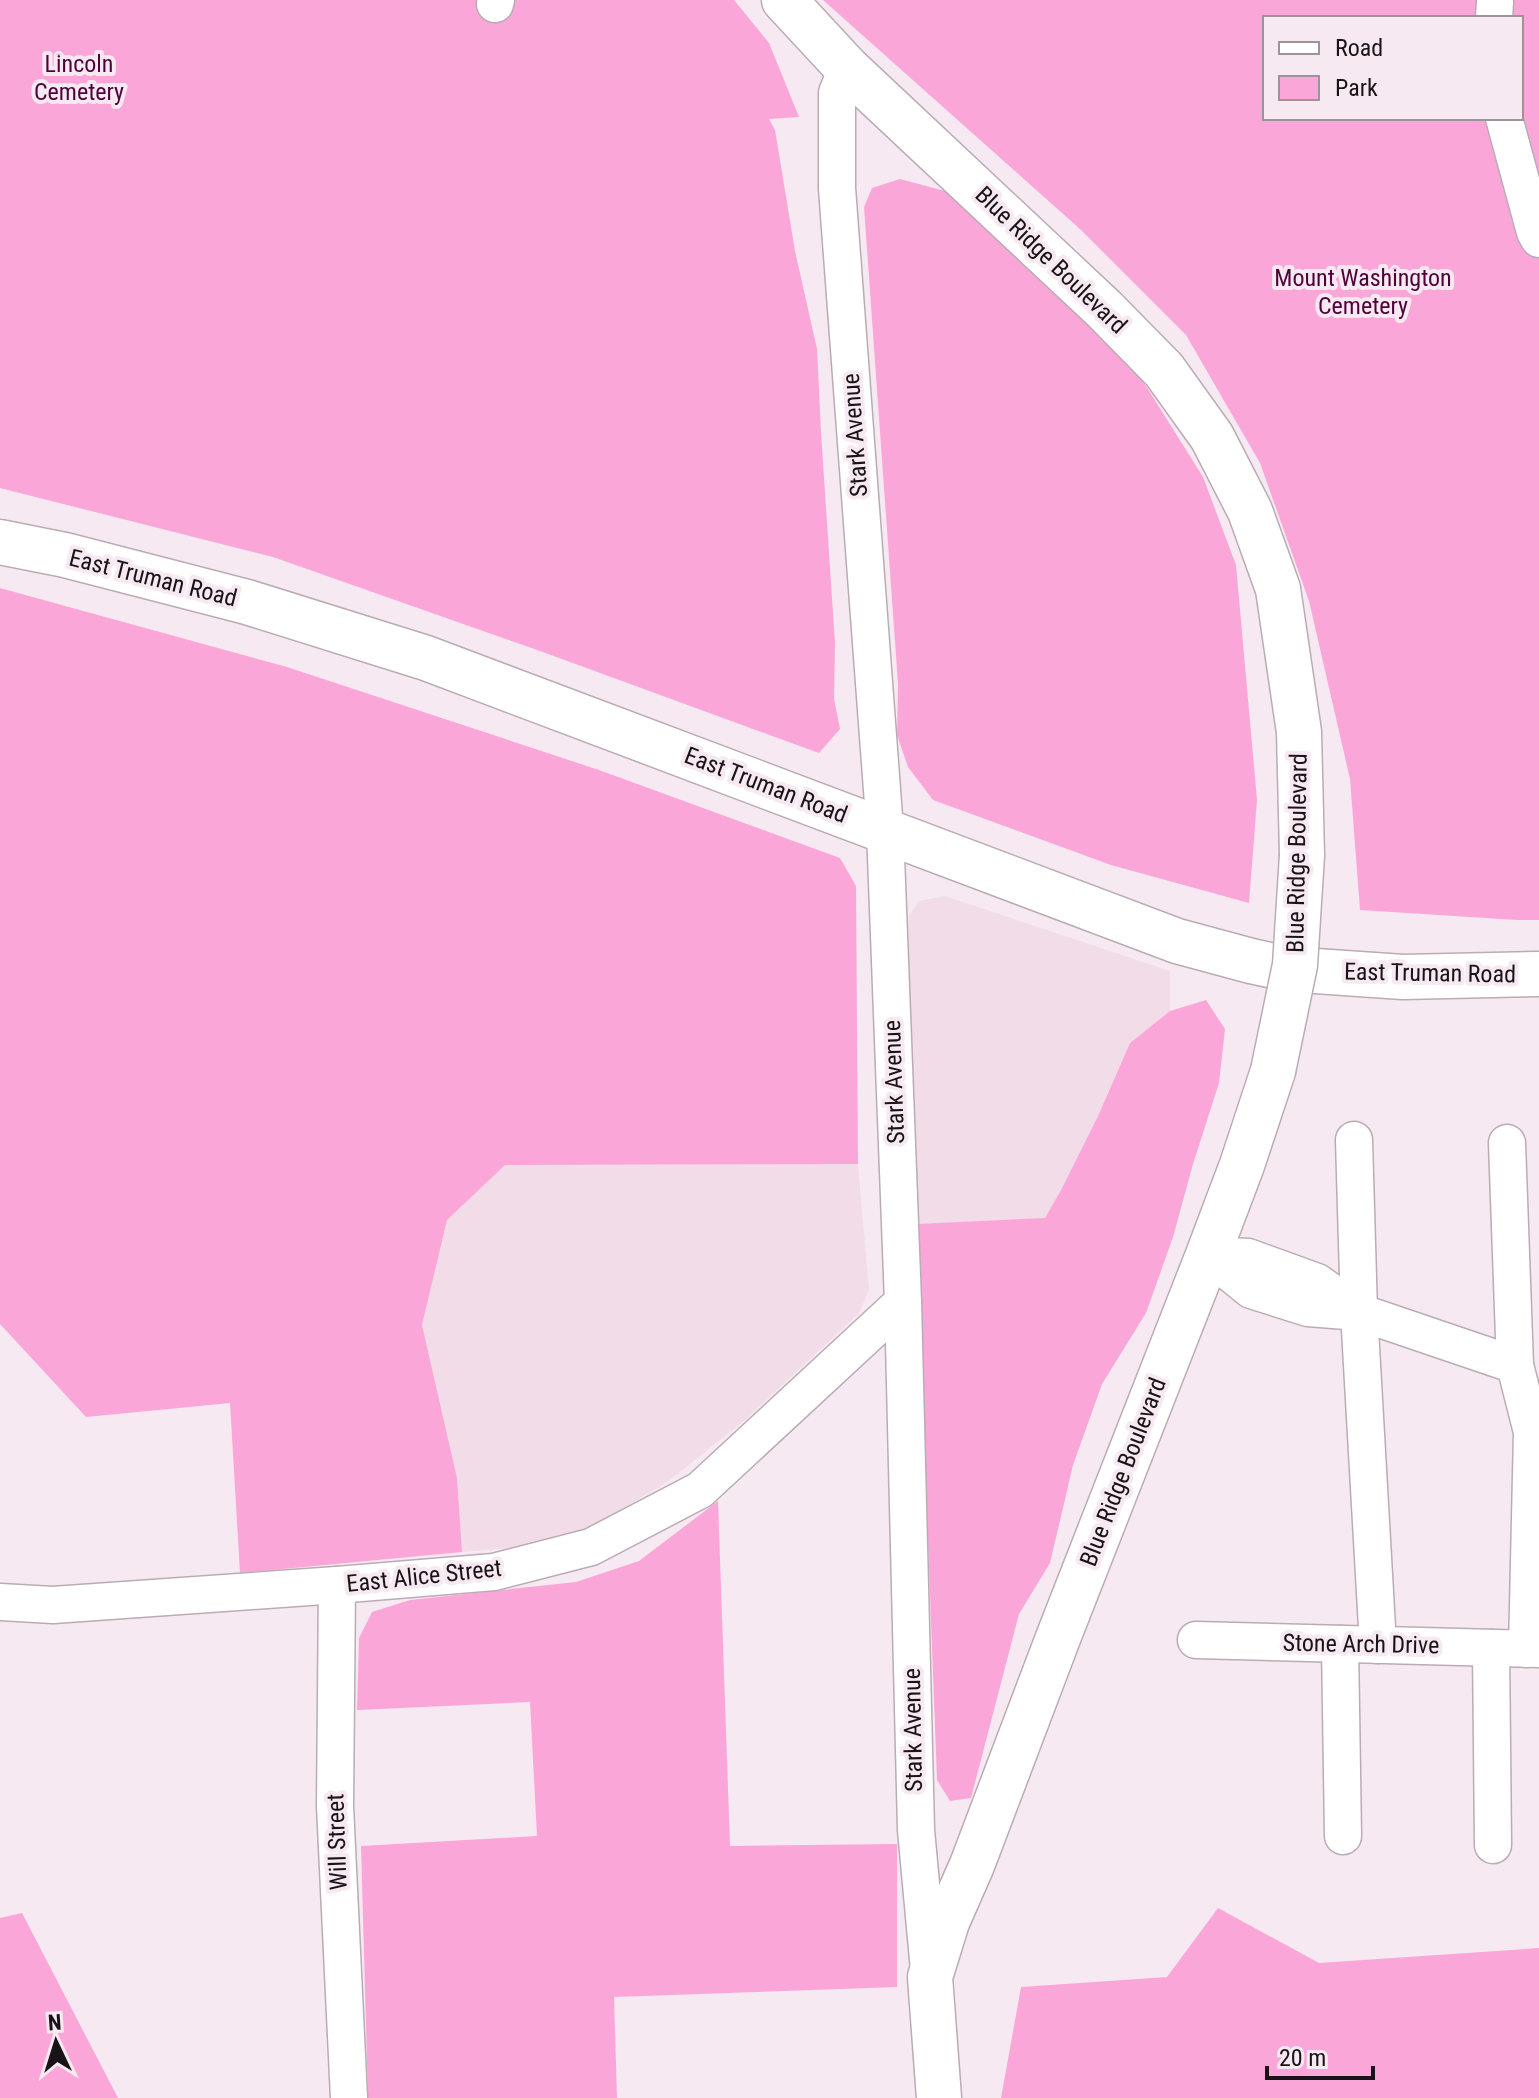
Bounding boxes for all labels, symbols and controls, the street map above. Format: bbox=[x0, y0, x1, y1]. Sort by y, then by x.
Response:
legend bbox=[1263, 16, 1523, 120]
text: Road bbox=[1335, 34, 1383, 62]
park label: Lincoln Cemetery bbox=[34, 50, 124, 106]
text: Park bbox=[1335, 74, 1378, 102]
street label: Blue Ridge Boulevard bbox=[969, 181, 1133, 339]
park label: Mount Washington Cemetery bbox=[1274, 264, 1452, 320]
street label: Stark Avenue bbox=[837, 372, 873, 498]
street label: East Truman Road bbox=[66, 544, 240, 612]
street label: East Truman Road bbox=[681, 741, 851, 829]
street label: Blue Ridge Boulevard bbox=[1281, 753, 1313, 953]
street label: East Truman Road bbox=[1344, 958, 1516, 988]
street label: Stark Avenue bbox=[878, 1020, 910, 1144]
street label: Blue Ridge Boulevard bbox=[1074, 1374, 1172, 1570]
street label: East Alice Street bbox=[345, 1554, 503, 1598]
street label: Stone Arch Drive bbox=[1282, 1629, 1440, 1659]
street label: Stark Avenue bbox=[898, 1668, 928, 1792]
street label: Will Street bbox=[321, 1793, 353, 1891]
north arrow bbox=[16, 2002, 96, 2082]
text: N bbox=[47, 2010, 62, 2035]
scale bar bbox=[1267, 2030, 1373, 2080]
text: 20 m bbox=[1279, 2044, 1326, 2072]

